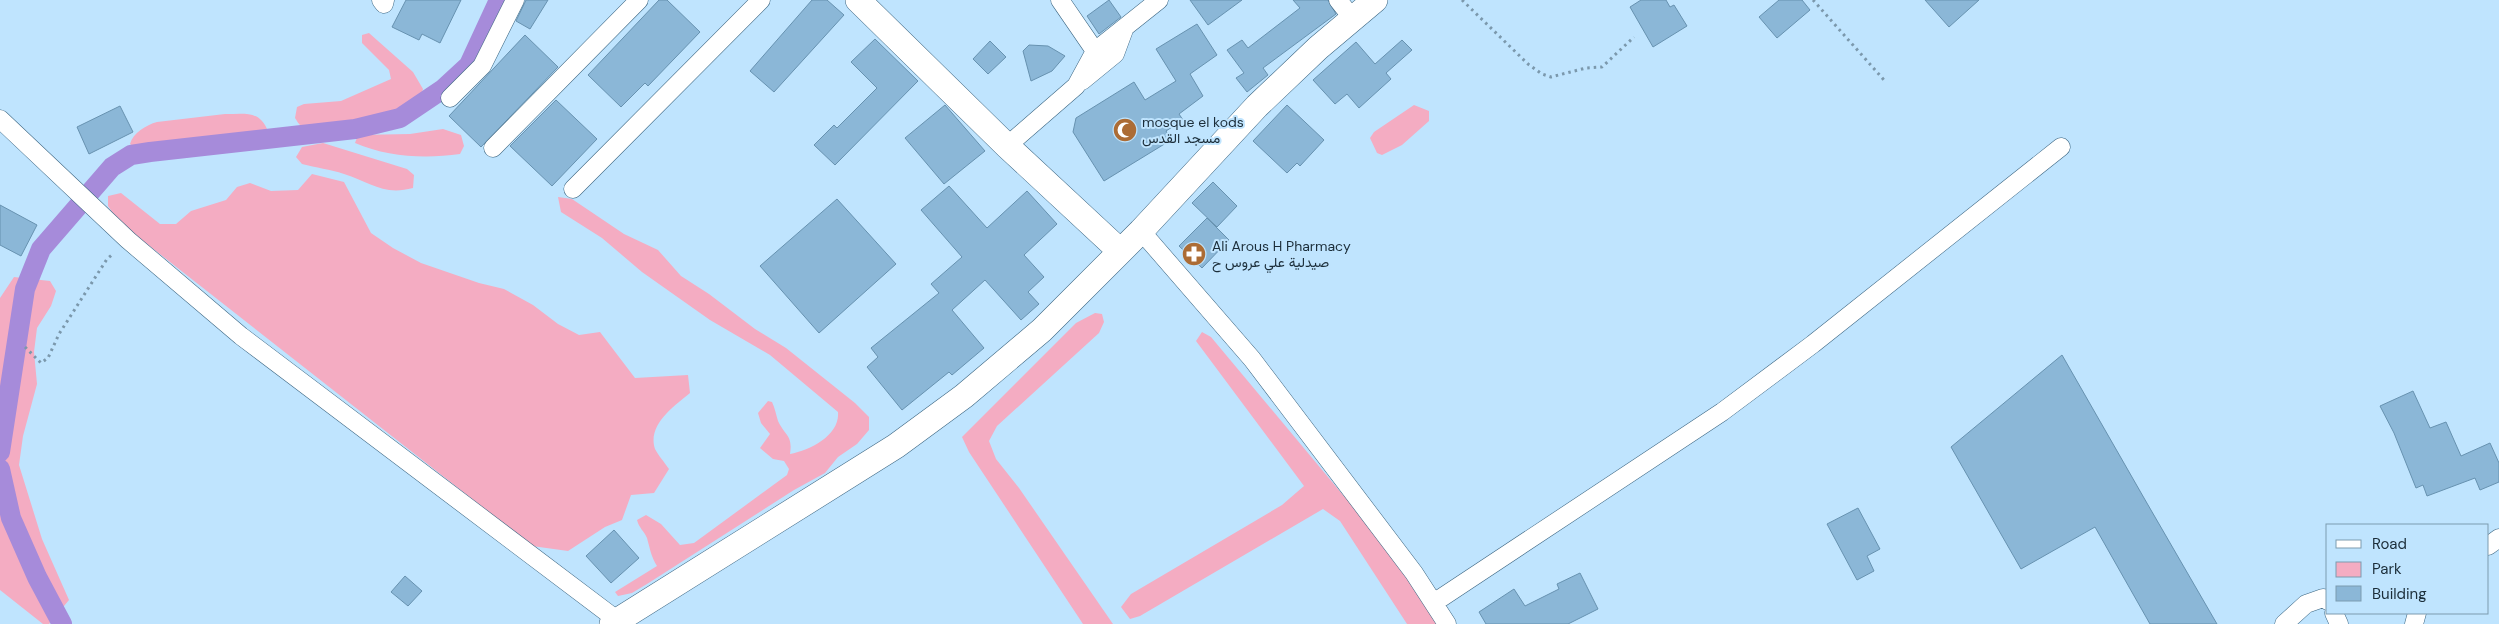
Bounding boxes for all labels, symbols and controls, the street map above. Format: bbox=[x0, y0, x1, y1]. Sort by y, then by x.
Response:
place label: mosque el kods مسجد القدس bbox=[1142, 113, 1244, 147]
mosque icon: mosque el kods مسجد القدس bbox=[1112, 117, 1138, 143]
place label: Ali Arous H Pharmacy صيدلية علي عروس ح bbox=[1212, 237, 1351, 274]
pharmacy icon: Ali Arous H Pharmacy صيدلية علي عروس ح bbox=[1181, 241, 1207, 267]
legend bbox=[2326, 524, 2489, 614]
text: Road bbox=[2372, 534, 2407, 554]
text: Park bbox=[2372, 559, 2402, 579]
text: Building bbox=[2372, 584, 2427, 604]

